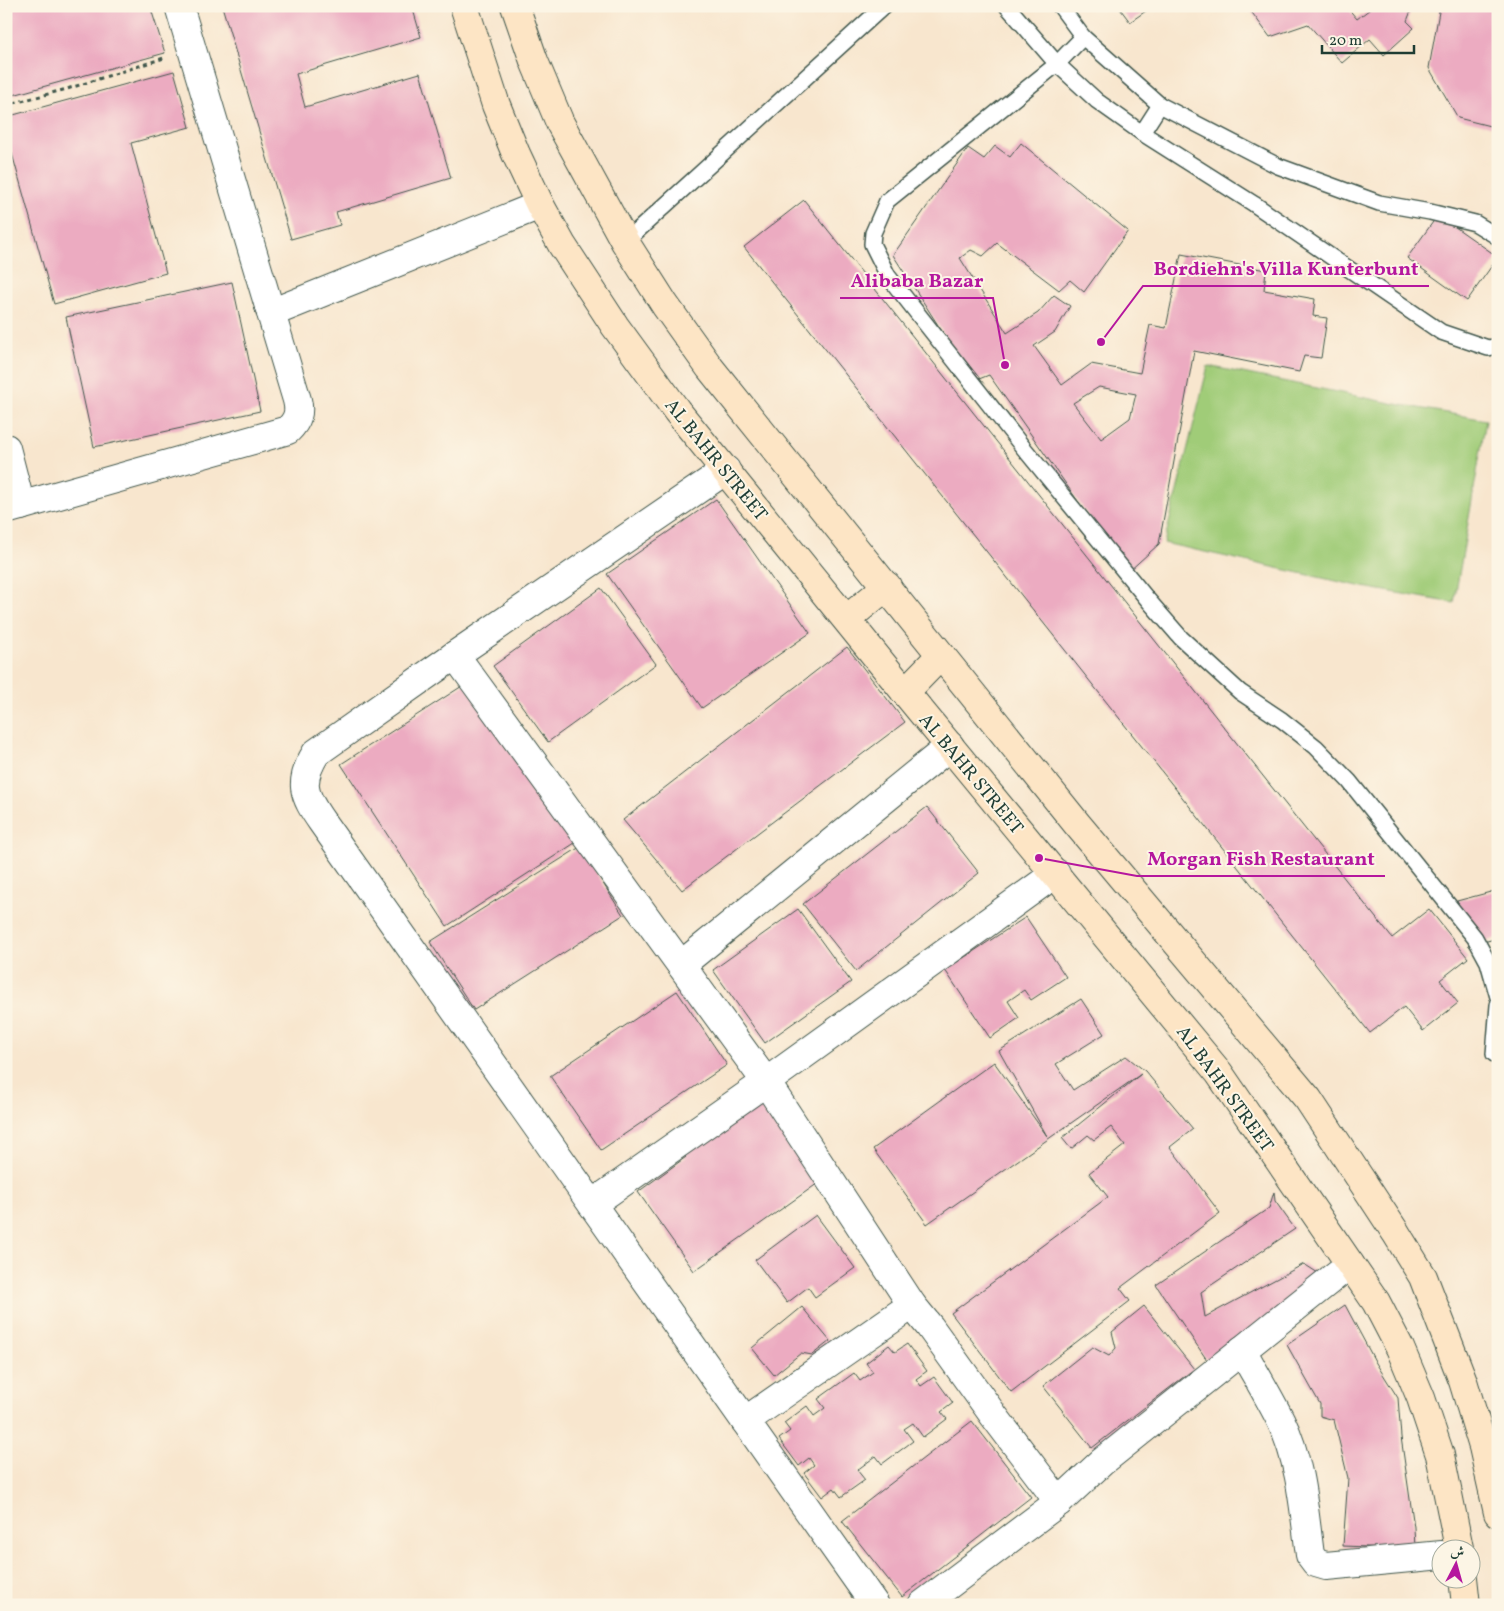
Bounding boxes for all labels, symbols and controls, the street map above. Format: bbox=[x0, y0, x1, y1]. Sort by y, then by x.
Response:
scale bar bbox=[1322, 22, 1414, 54]
text: 20 m bbox=[1329, 31, 1362, 52]
callout: Bordiehn's Villa Kunterbunt bbox=[1143, 251, 1429, 286]
text: Bordiehn's Villa Kunterbunt bbox=[1153, 256, 1419, 284]
callout: Alibaba Bazar bbox=[840, 263, 993, 298]
text: Alibaba Bazar bbox=[851, 268, 984, 296]
street label: AL BAHR STREET bbox=[658, 394, 773, 527]
street label: AL BAHR STREET bbox=[912, 708, 1029, 840]
callout: Morgan Fish Restaurant bbox=[1137, 841, 1385, 876]
text: Morgan Fish Restaurant bbox=[1147, 846, 1375, 874]
street label: AL BAHR STREET bbox=[1170, 1021, 1279, 1158]
north arrow bbox=[1432, 1538, 1482, 1588]
text: ش bbox=[1449, 1542, 1465, 1563]

